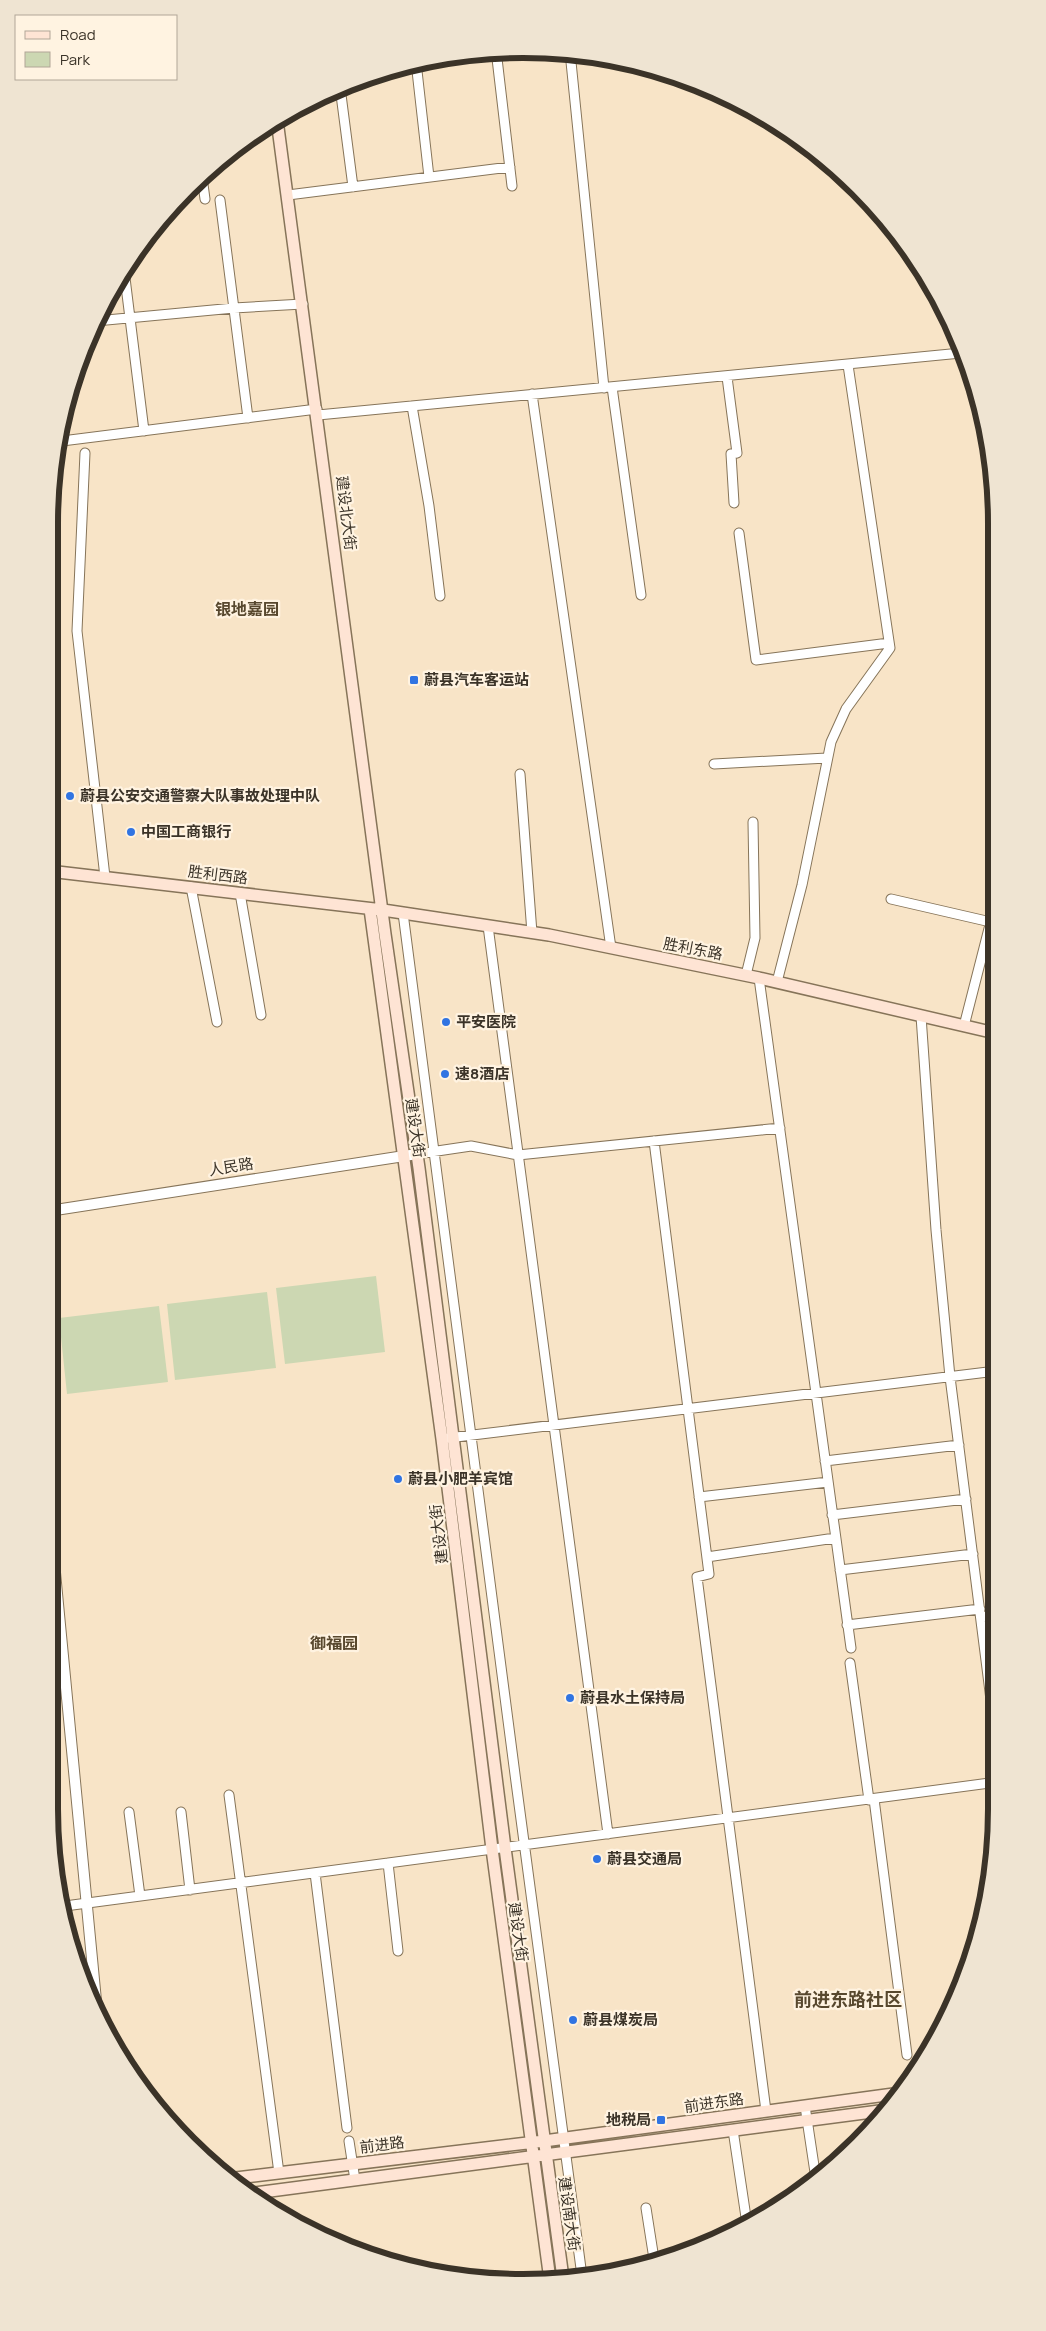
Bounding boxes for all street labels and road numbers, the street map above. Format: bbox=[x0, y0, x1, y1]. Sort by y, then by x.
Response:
street label: 建设北大街 bbox=[332, 474, 361, 551]
street label: 胜利西路 bbox=[187, 860, 249, 889]
street label: 胜利东路 bbox=[662, 932, 725, 965]
street label: 建设大街 bbox=[401, 1097, 430, 1159]
street label: 人民路 bbox=[207, 1153, 255, 1180]
street label: 建设大街 bbox=[424, 1503, 453, 1565]
street label: 建设大街 bbox=[504, 1901, 533, 1963]
street label: 前进东路 bbox=[683, 2088, 745, 2117]
street label: 前进路 bbox=[358, 2131, 406, 2158]
street label: 建设南大街 bbox=[554, 2175, 585, 2253]

